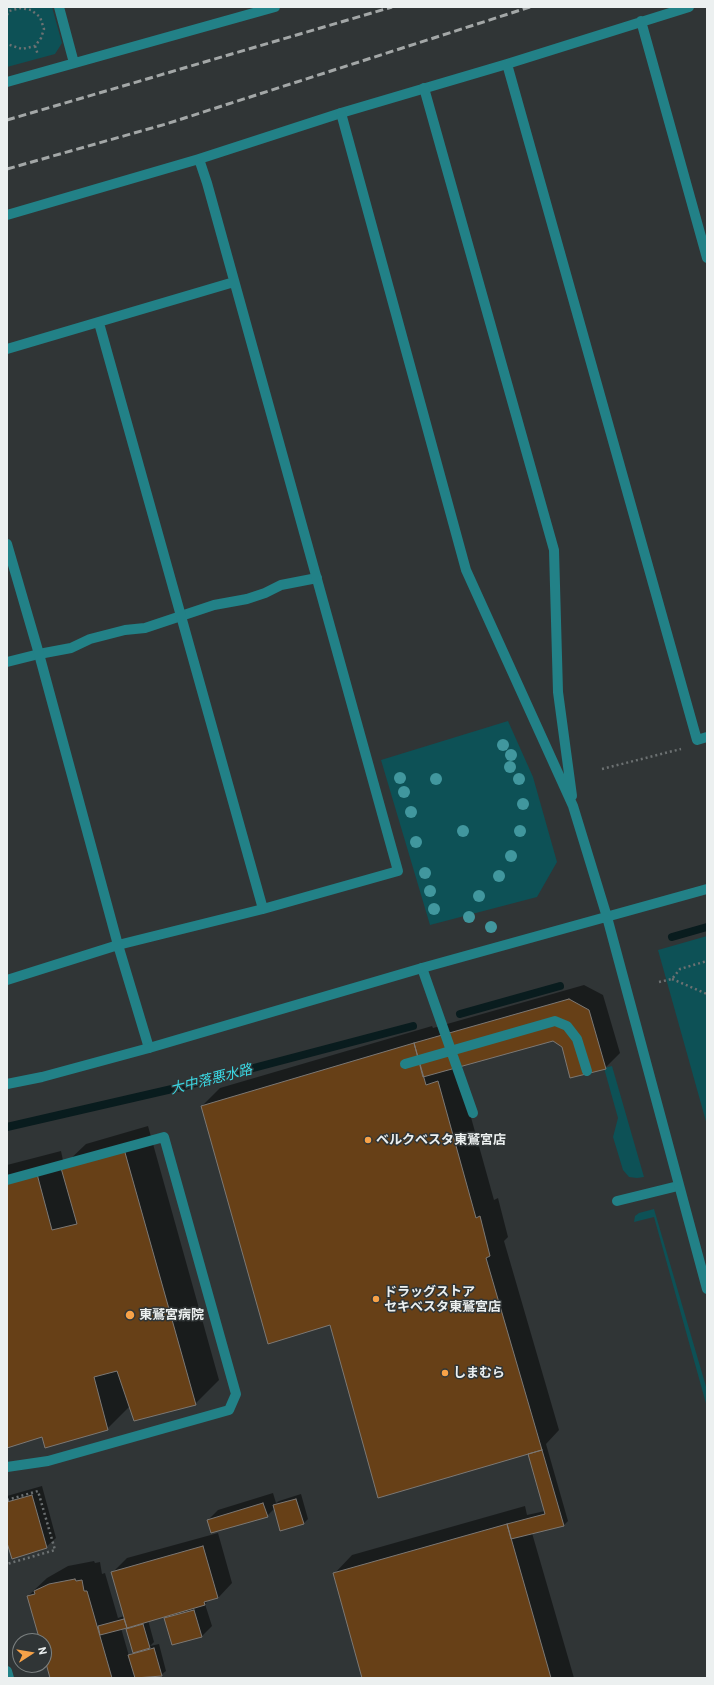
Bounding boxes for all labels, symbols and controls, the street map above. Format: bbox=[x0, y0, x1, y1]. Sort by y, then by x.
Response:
water label: 大中落悪水路 bbox=[168, 1061, 254, 1097]
place label: ベルクベスタ東鷲宮店 bbox=[376, 1132, 506, 1148]
marker: ベルクベスタ東鷲宮店 bbox=[363, 1135, 373, 1145]
place label: ドラッグストア セキベスタ東鷲宮店 bbox=[384, 1284, 501, 1315]
marker: ドラッグストア セキベスタ東鷲宮店 bbox=[371, 1294, 381, 1304]
place label: 東鷲宮病院 bbox=[139, 1307, 204, 1323]
marker: 東鷲宮病院 bbox=[124, 1309, 136, 1321]
place label: しまむら bbox=[453, 1365, 505, 1381]
marker: しまむら bbox=[440, 1368, 450, 1378]
north arrow bbox=[12, 1633, 52, 1673]
text: N bbox=[36, 1646, 50, 1656]

